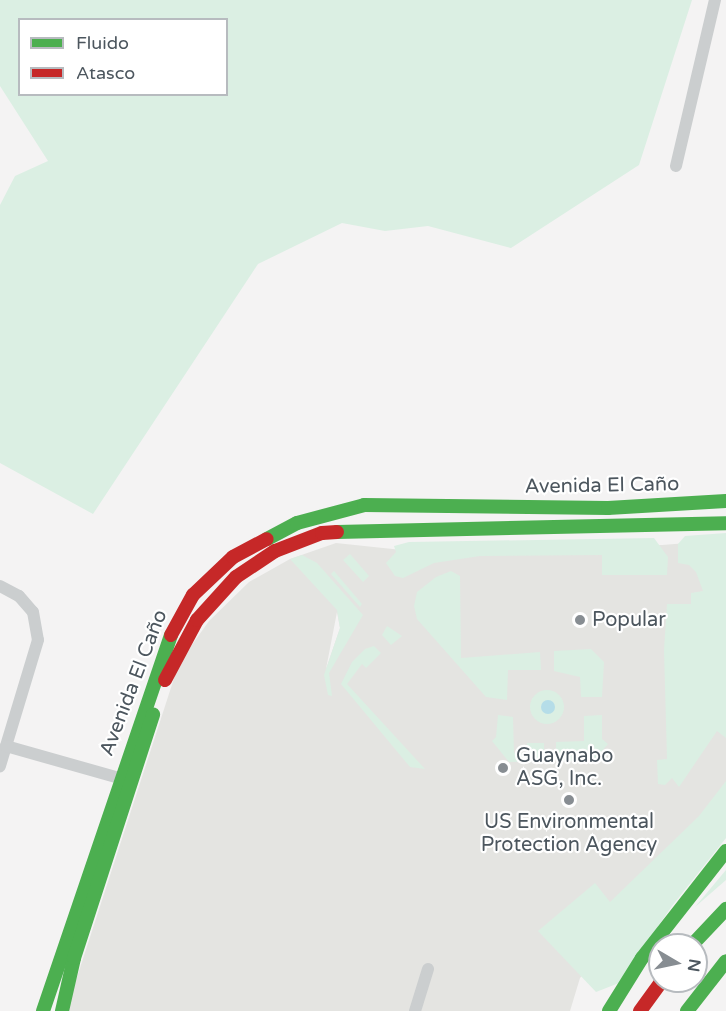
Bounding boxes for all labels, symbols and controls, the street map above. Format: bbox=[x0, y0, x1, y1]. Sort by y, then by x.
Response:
legend bbox=[18, 18, 228, 96]
text: Fluido bbox=[76, 32, 129, 54]
text: Atasco bbox=[76, 62, 135, 84]
street label: Avenida El Caño bbox=[524, 473, 680, 499]
street label: Avenida El Caño bbox=[95, 607, 173, 759]
place label: Popular bbox=[592, 608, 666, 632]
marker: Popular bbox=[573, 613, 587, 627]
place label: Guaynabo ASG, Inc. bbox=[516, 744, 613, 791]
marker: Guaynabo ASG, Inc. bbox=[494, 759, 512, 777]
marker: US Environmental Protection Agency bbox=[562, 793, 576, 807]
place label: US Environmental Protection Agency bbox=[481, 810, 657, 857]
north arrow bbox=[648, 933, 708, 993]
text: N bbox=[683, 958, 705, 973]

